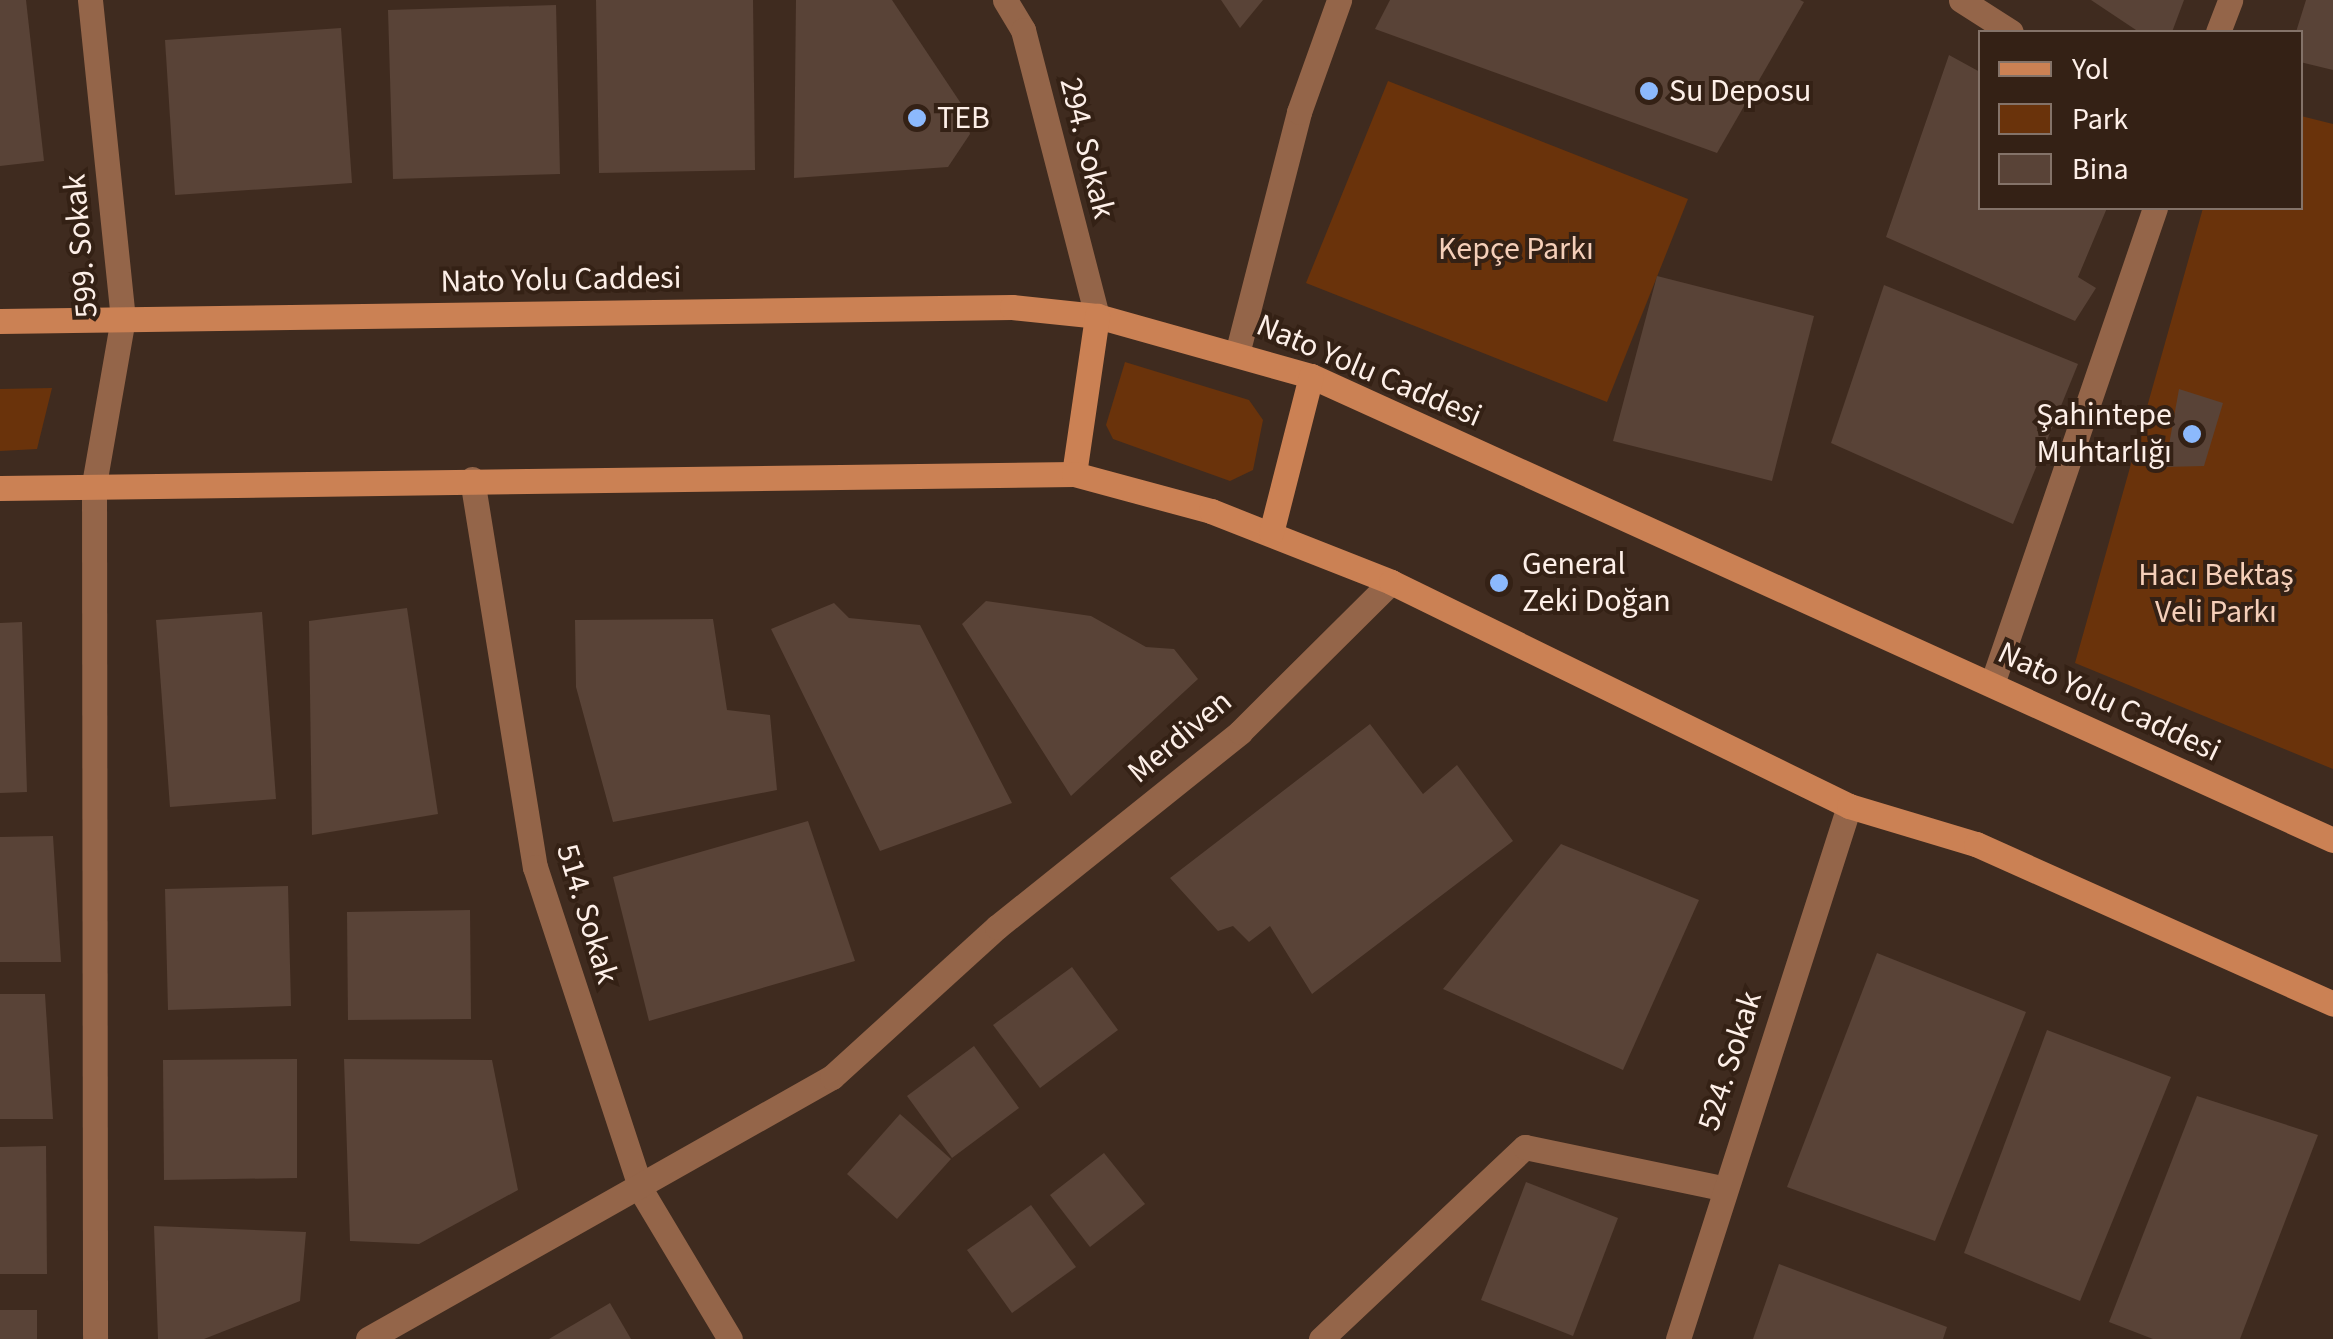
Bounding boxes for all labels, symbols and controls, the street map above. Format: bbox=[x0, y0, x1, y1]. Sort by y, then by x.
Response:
legend bbox=[1978, 30, 2303, 210]
text: Yol bbox=[2072, 48, 2109, 91]
place label: Su Deposu bbox=[1669, 72, 1811, 110]
street label: 294. Sokak bbox=[1051, 73, 1123, 223]
marker: Su Deposu bbox=[1638, 80, 1660, 102]
text: Park bbox=[2072, 98, 2128, 141]
place label: TEB bbox=[937, 99, 990, 137]
marker: TEB bbox=[906, 107, 928, 129]
text: Bina bbox=[2072, 148, 2129, 191]
street label: 599. Sokak bbox=[56, 173, 106, 319]
park label: Kepçe Parkı bbox=[1438, 230, 1594, 268]
street label: Nato Yolu Caddesi bbox=[440, 259, 682, 301]
street label: Nato Yolu Caddesi bbox=[1251, 306, 1487, 436]
place label: Şahintepe Muhtarlığı bbox=[2036, 397, 2172, 472]
marker: Şahintepe Muhtarlığı bbox=[2181, 423, 2203, 445]
place label: General Zeki Doğan bbox=[1522, 546, 1671, 621]
park label: Hacı Bektaş Veli Parkı bbox=[2138, 557, 2294, 632]
marker: General Zeki Doğan bbox=[1486, 570, 1512, 596]
street label: Nato Yolu Caddesi bbox=[1992, 634, 2226, 770]
street label: Merdiven bbox=[1120, 683, 1240, 791]
street label: 514. Sokak bbox=[548, 840, 626, 988]
street label: 524. Sokak bbox=[1689, 987, 1771, 1135]

